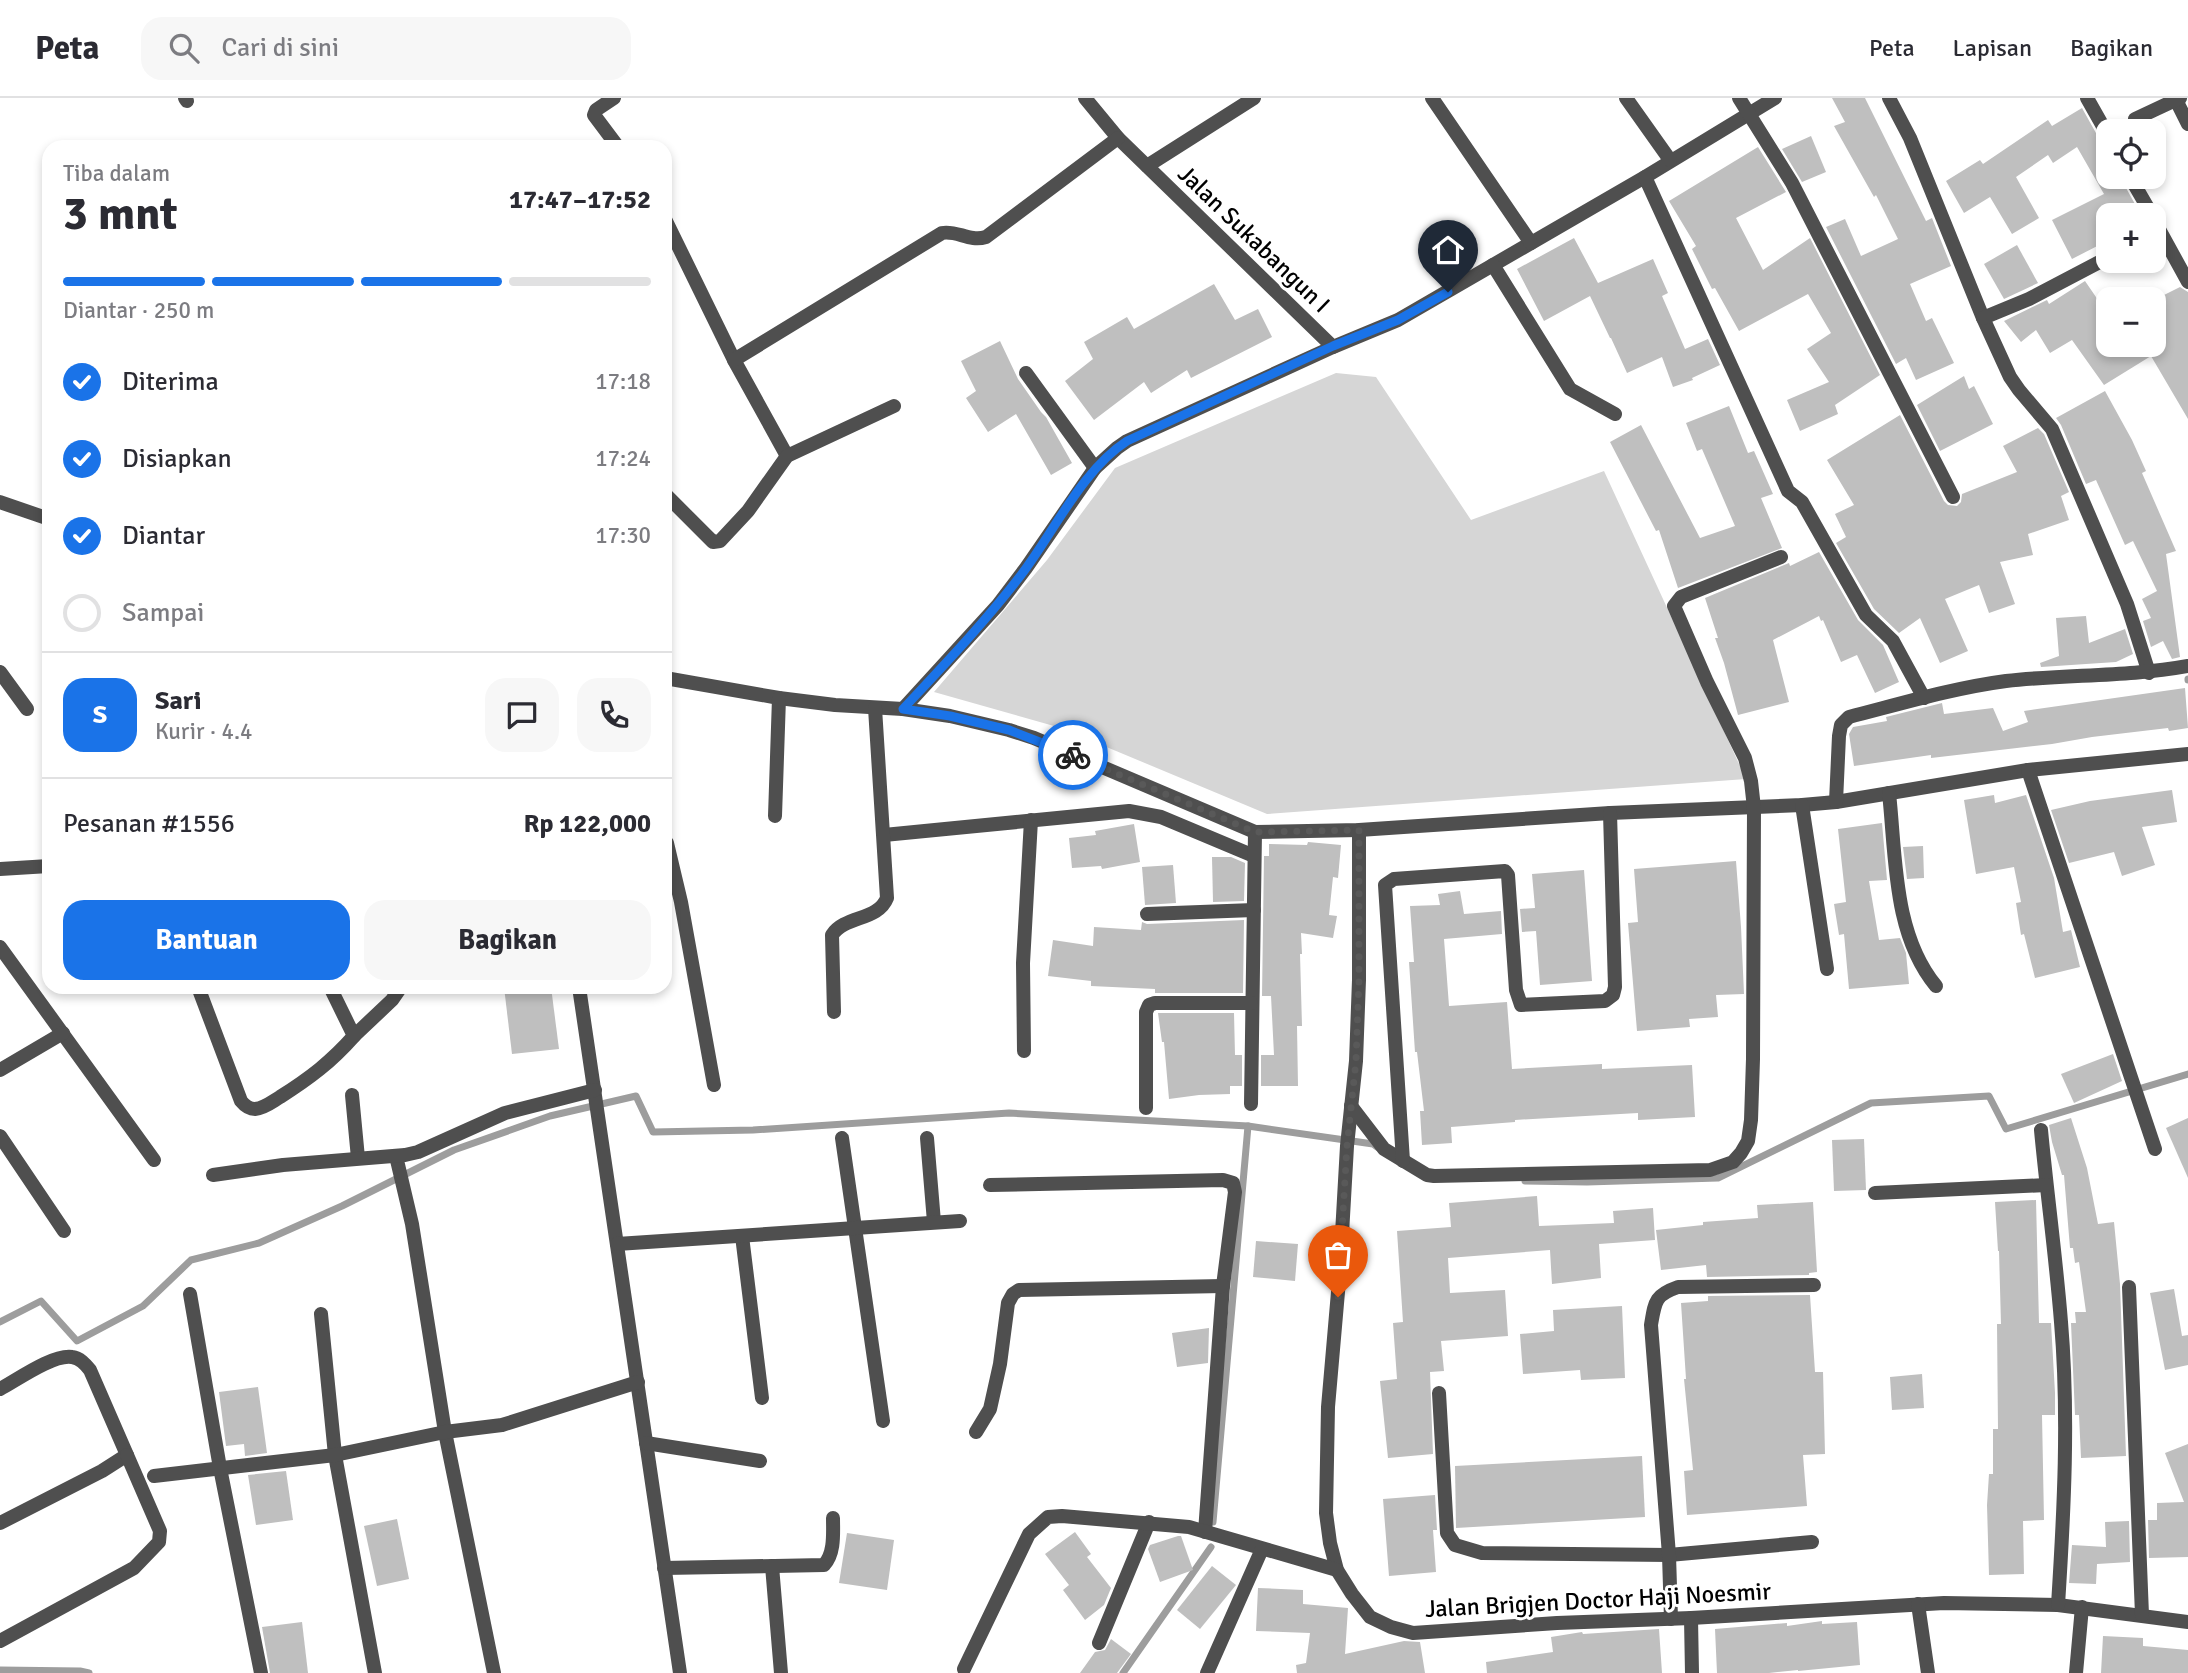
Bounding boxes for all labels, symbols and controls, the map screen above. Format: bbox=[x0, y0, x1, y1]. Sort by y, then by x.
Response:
search box bbox=[141, 17, 631, 80]
text: Peta bbox=[35, 28, 99, 69]
icon: search bbox=[165, 29, 203, 67]
text: Cari di sini bbox=[221, 32, 339, 64]
text: Peta bbox=[1869, 33, 1915, 63]
text: Lapisan bbox=[1953, 33, 2032, 63]
text: Bagikan bbox=[2070, 33, 2153, 63]
map controls bbox=[2096, 119, 2166, 357]
button: locate bbox=[2096, 119, 2166, 189]
text: Tiba dalam bbox=[63, 159, 170, 188]
street label: Jalan Sukabangun I bbox=[1172, 159, 1336, 319]
text: 17:47–17:52 bbox=[509, 184, 651, 216]
text: 3 mnt bbox=[63, 186, 178, 242]
button: + bbox=[2096, 203, 2166, 273]
pin bbox=[1418, 220, 1478, 292]
icon: home bbox=[1429, 231, 1467, 269]
button: − bbox=[2096, 287, 2166, 357]
text: Diantar · 250 m bbox=[63, 296, 214, 325]
icon: check bbox=[63, 363, 101, 401]
text: Diterima bbox=[122, 366, 219, 398]
text: 17:18 bbox=[595, 367, 651, 396]
icon: check bbox=[63, 440, 101, 478]
text: Disiapkan bbox=[122, 443, 232, 475]
text: 17:24 bbox=[595, 444, 651, 473]
icon: check bbox=[63, 517, 101, 555]
text: Diantar bbox=[122, 520, 205, 552]
text: 17:30 bbox=[595, 521, 651, 550]
text: Sampai bbox=[122, 597, 204, 629]
button: chat bbox=[485, 678, 559, 752]
button: phone bbox=[577, 678, 651, 752]
text: Sari bbox=[155, 685, 201, 717]
text: S bbox=[93, 699, 107, 731]
text: Kurir · 4.4 bbox=[155, 717, 252, 746]
courier bbox=[1038, 720, 1108, 790]
icon: bike bbox=[1054, 736, 1092, 774]
text: Pesanan #1556 bbox=[63, 808, 235, 840]
text: Rp 122,000 bbox=[523, 808, 651, 840]
button: Bantuan bbox=[63, 900, 350, 980]
button: Bagikan bbox=[364, 900, 651, 980]
pin bbox=[1308, 1225, 1368, 1297]
icon: bag bbox=[1319, 1236, 1357, 1274]
street label: Jalan Brigjen Doctor Haji Noesmir bbox=[1424, 1576, 1772, 1624]

